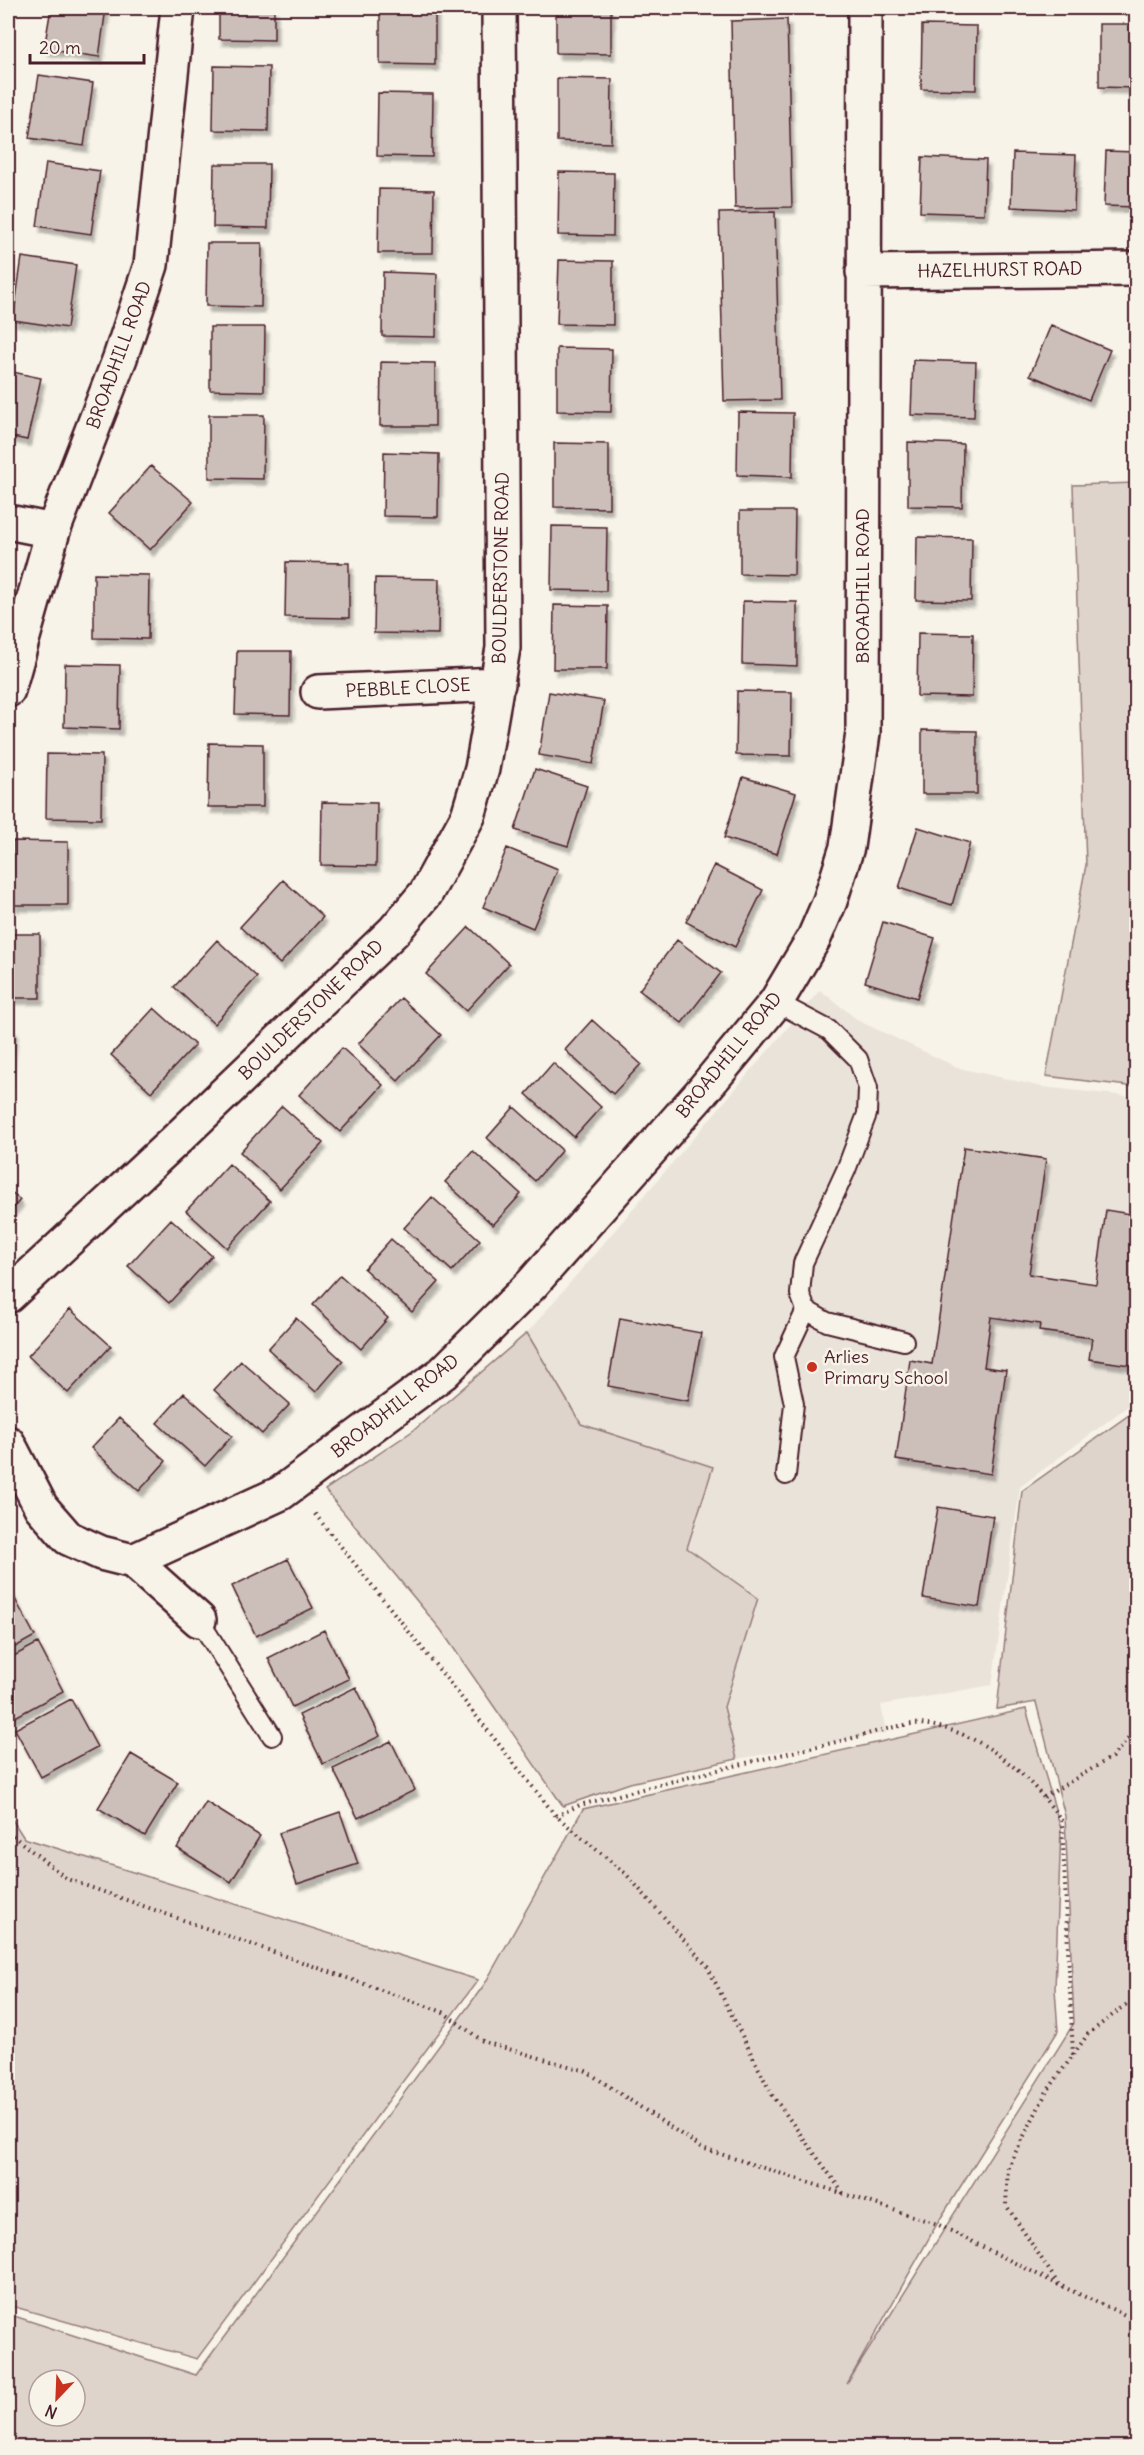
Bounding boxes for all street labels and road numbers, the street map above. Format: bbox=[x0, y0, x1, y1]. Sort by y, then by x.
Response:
street label: HAZELHURST ROAD bbox=[917, 257, 1083, 282]
street label: BROADHILL ROAD bbox=[81, 278, 156, 432]
street label: BOULDERSTONE ROAD bbox=[487, 472, 514, 664]
street label: BROADHILL ROAD bbox=[851, 508, 874, 664]
street label: PEBBLE CLOSE bbox=[345, 673, 471, 702]
street label: BOULDERSTONE ROAD bbox=[233, 935, 388, 1085]
street label: BROADHILL ROAD bbox=[671, 987, 787, 1122]
street label: BROADHILL ROAD bbox=[326, 1349, 463, 1463]

